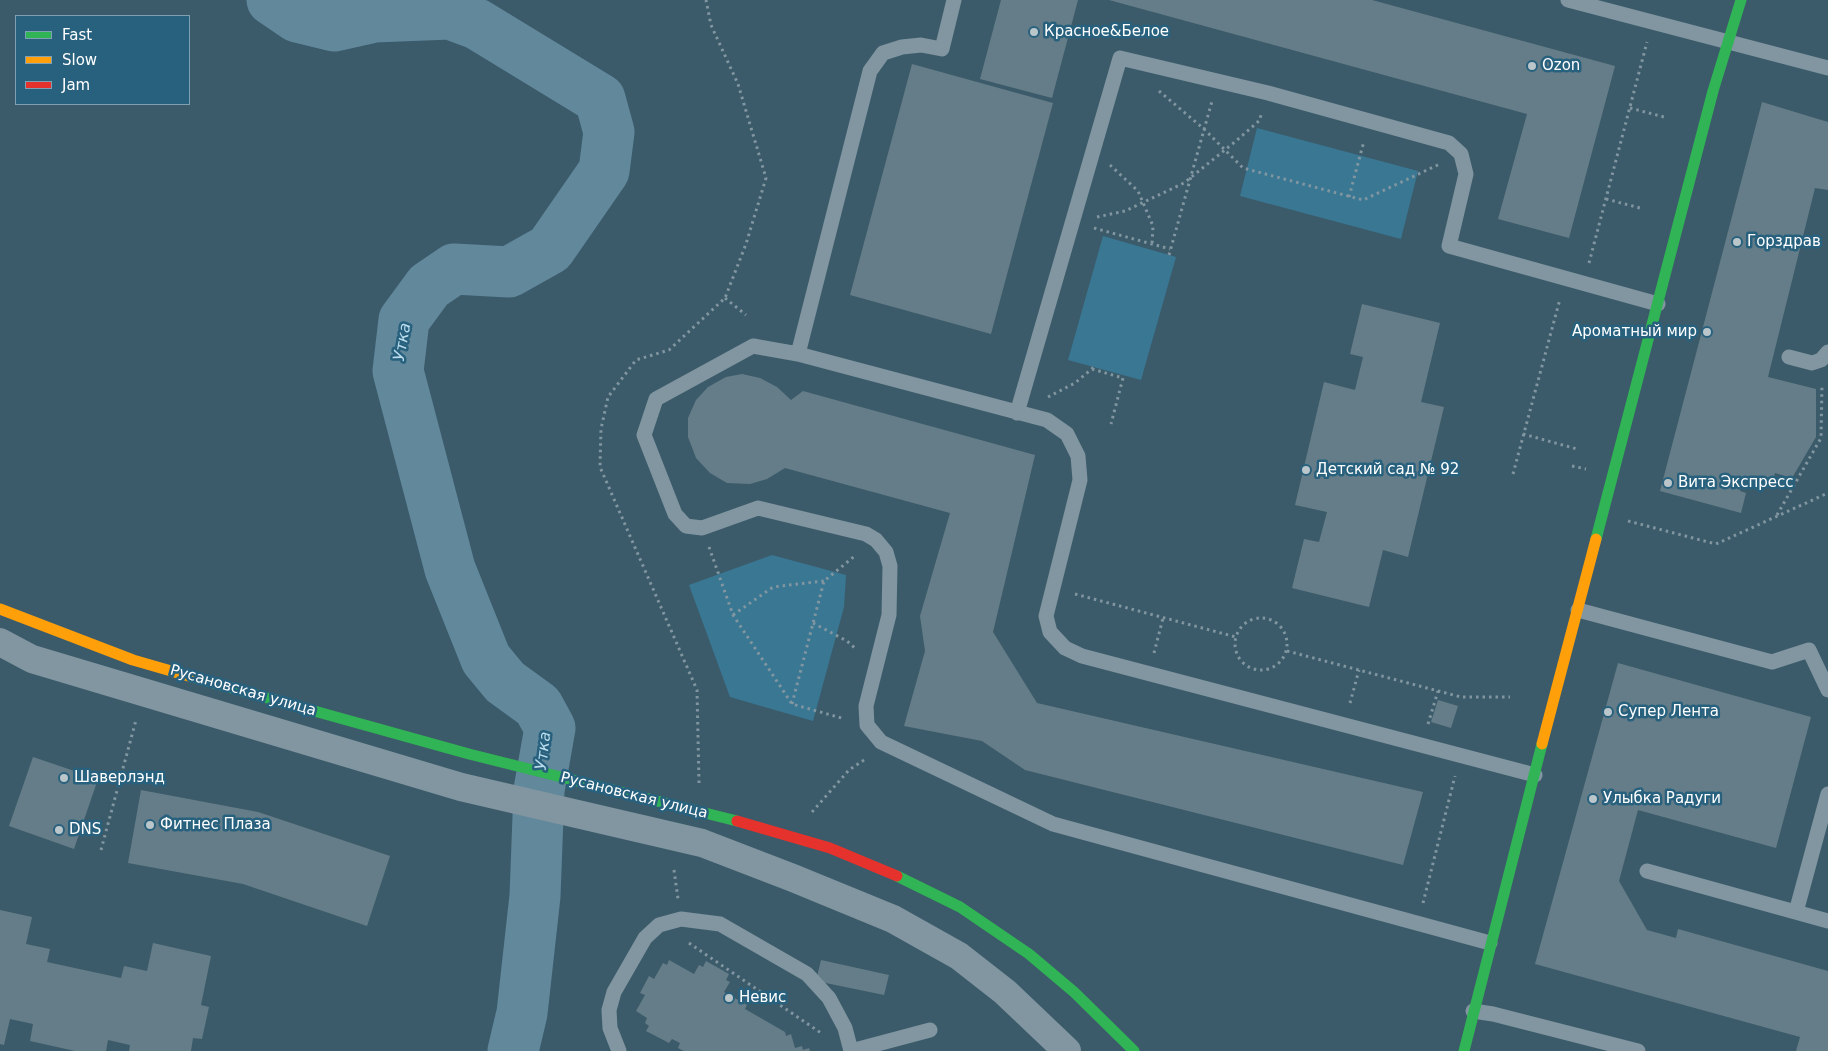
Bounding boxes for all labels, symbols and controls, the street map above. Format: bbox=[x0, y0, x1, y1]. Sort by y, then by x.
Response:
legend bbox=[15, 15, 190, 105]
place label: Красное&Белое bbox=[1044, 23, 1169, 41]
text: Fast bbox=[62, 26, 92, 44]
marker: Красное&Белое bbox=[1028, 26, 1040, 38]
text: Slow bbox=[62, 51, 97, 69]
place label: Ozon bbox=[1542, 57, 1580, 75]
marker: Ozon bbox=[1526, 60, 1538, 72]
text: Jam bbox=[62, 76, 90, 94]
place label: Горздрав bbox=[1747, 233, 1821, 251]
marker: Горздрав bbox=[1731, 236, 1743, 248]
water label: Утка bbox=[390, 321, 416, 363]
place label: Ароматный мир bbox=[1572, 323, 1697, 341]
marker: Ароматный мир bbox=[1701, 326, 1713, 338]
place label: Детский сад № 92 bbox=[1316, 461, 1459, 479]
marker: Детский сад № 92 bbox=[1300, 464, 1312, 476]
place label: Вита Экспресс bbox=[1678, 474, 1794, 492]
marker: Вита Экспресс bbox=[1662, 477, 1674, 489]
street label: Русановская улица bbox=[168, 662, 318, 720]
place label: Супер Лента bbox=[1618, 703, 1719, 721]
marker: Супер Лента bbox=[1602, 706, 1614, 718]
water label: Утка bbox=[532, 731, 556, 771]
place label: Шаверлэнд bbox=[74, 769, 165, 787]
street label: Русановская улица bbox=[559, 769, 709, 823]
marker: Шаверлэнд bbox=[58, 772, 70, 784]
place label: Улыбка Радуги bbox=[1603, 790, 1721, 808]
marker: Улыбка Радуги bbox=[1587, 793, 1599, 805]
place label: Фитнес Плаза bbox=[160, 816, 271, 834]
marker: Фитнес Плаза bbox=[144, 819, 156, 831]
place label: DNS bbox=[69, 821, 101, 839]
marker: DNS bbox=[53, 824, 65, 836]
place label: Невис bbox=[739, 989, 786, 1007]
marker: Невис bbox=[723, 992, 735, 1004]

